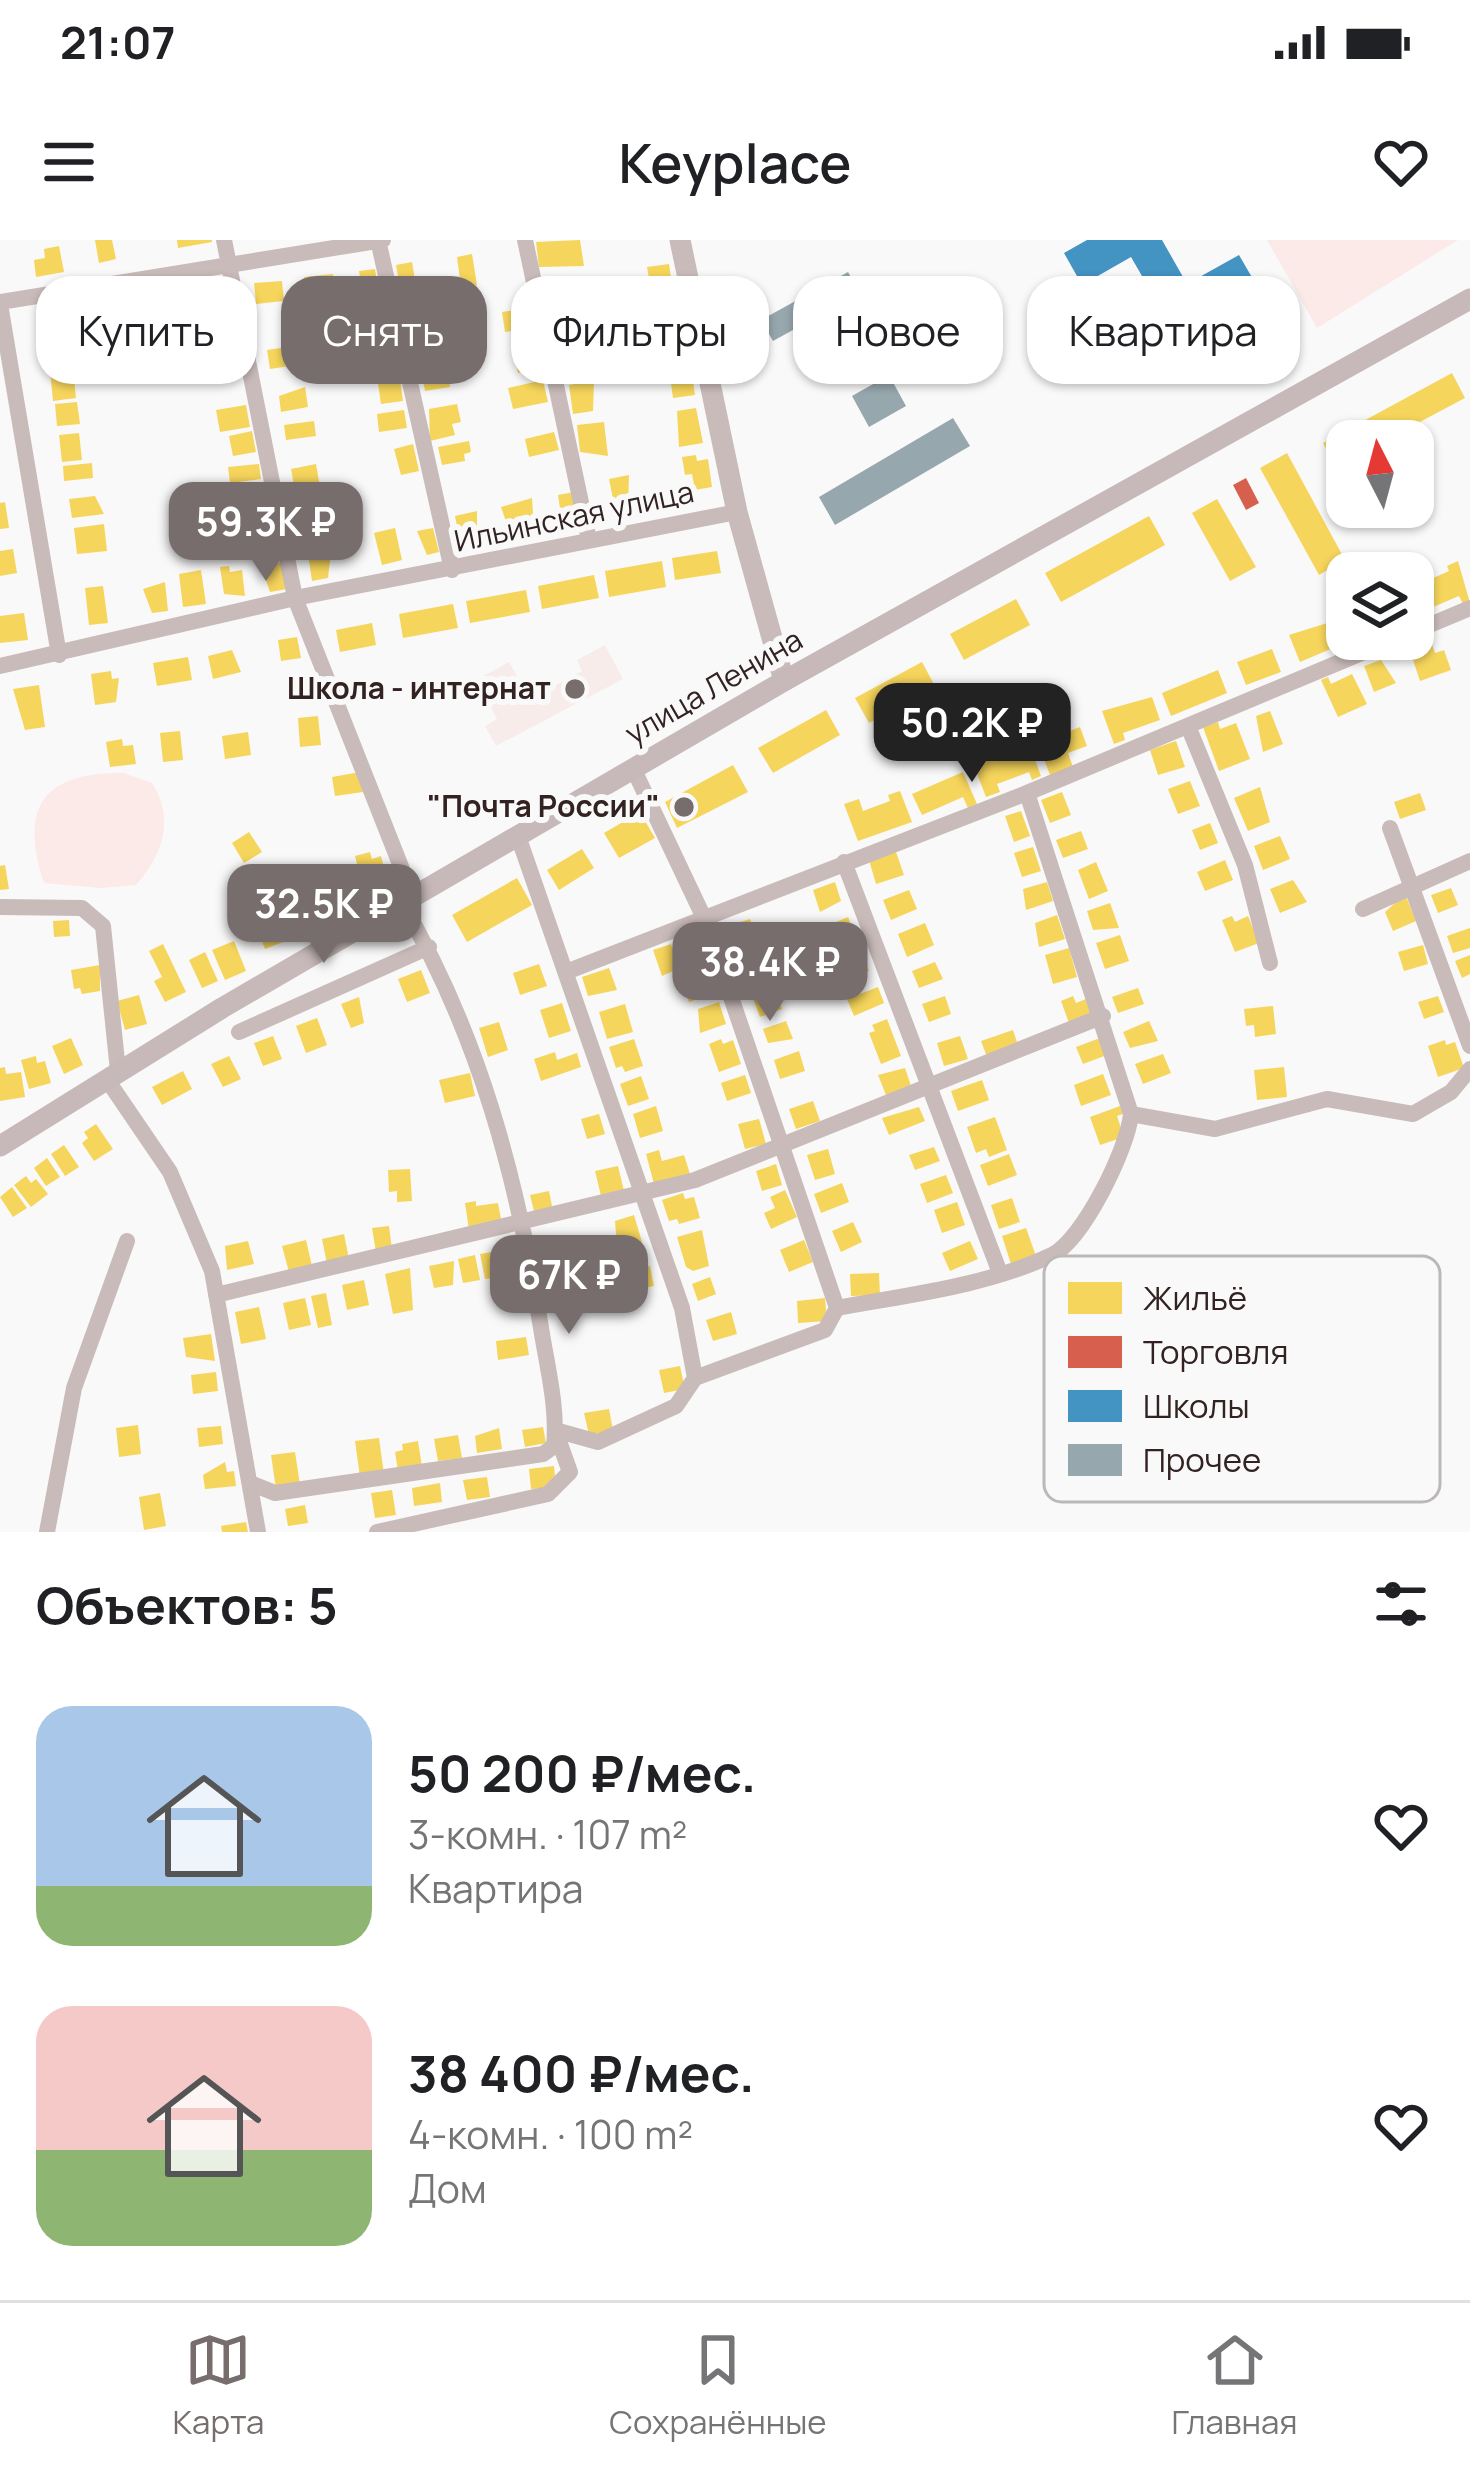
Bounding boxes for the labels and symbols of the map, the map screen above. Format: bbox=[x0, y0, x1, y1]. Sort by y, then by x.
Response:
north arrow bbox=[1326, 420, 1434, 528]
street label: Ильинская улица bbox=[450, 470, 697, 561]
pin: 59.3K ₽ bbox=[155, 482, 377, 584]
street label: улица Ленина bbox=[617, 618, 809, 753]
place label: Школа - интернат bbox=[287, 667, 551, 708]
marker: Школа - интернат bbox=[562, 676, 588, 702]
pin: 50.2K ₽ bbox=[861, 683, 1083, 785]
place label: "Почта России" bbox=[427, 785, 660, 826]
marker: "Почта России" bbox=[671, 794, 697, 820]
pin: 32.5K ₽ bbox=[213, 864, 435, 966]
pin: 38.4K ₽ bbox=[659, 922, 881, 1024]
pin: 67K ₽ bbox=[485, 1235, 653, 1337]
legend bbox=[1044, 1256, 1440, 1502]
text: Жильё bbox=[1143, 1275, 1247, 1320]
text: Торговля bbox=[1143, 1329, 1289, 1374]
text: Школы bbox=[1143, 1383, 1250, 1428]
text: Прочее bbox=[1143, 1437, 1261, 1482]

